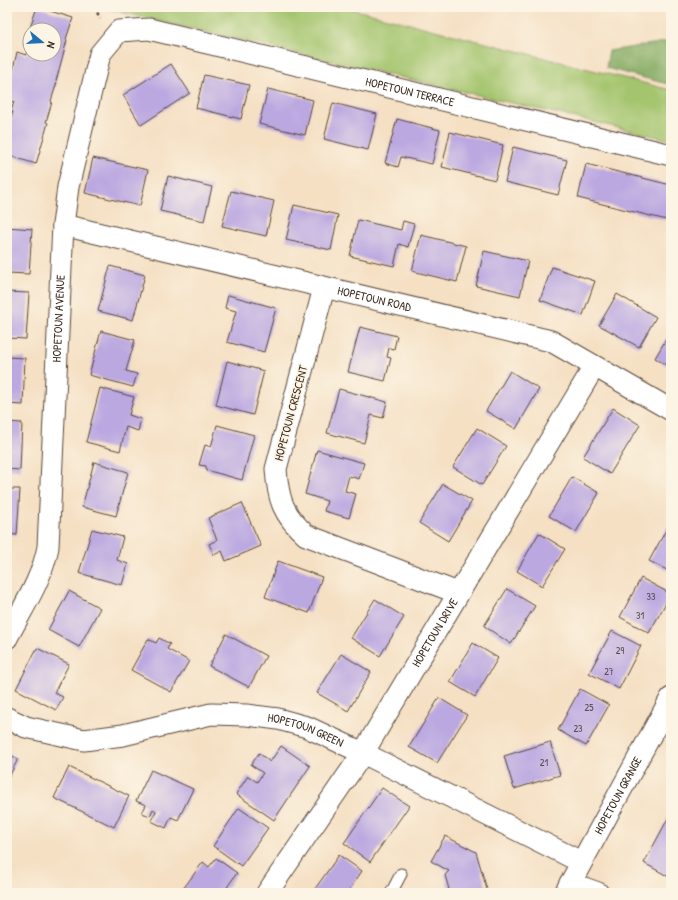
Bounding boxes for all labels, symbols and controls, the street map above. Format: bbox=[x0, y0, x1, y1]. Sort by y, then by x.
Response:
north arrow bbox=[22, 22, 62, 62]
text: N bbox=[44, 40, 59, 50]
street label: HOPETOUN TERRACE bbox=[364, 73, 457, 111]
street label: HOPETOUN AVENUE bbox=[48, 274, 69, 363]
street label: HOPETOUN ROAD bbox=[336, 282, 413, 316]
street label: HOPETOUN CRESCENT bbox=[270, 363, 312, 462]
house number: 33 bbox=[647, 590, 656, 603]
street label: HOPETOUN DRIVE bbox=[407, 594, 462, 670]
house number: 31 bbox=[636, 609, 644, 622]
house number: 29 bbox=[616, 644, 625, 657]
house number: 27 bbox=[604, 665, 614, 678]
house number: 25 bbox=[585, 701, 594, 714]
street label: HOPETOUN GREEN bbox=[267, 709, 346, 751]
house number: 23 bbox=[573, 722, 583, 735]
street label: HOPETOUN GRANGE bbox=[590, 753, 646, 837]
house number: 21 bbox=[540, 756, 549, 769]

